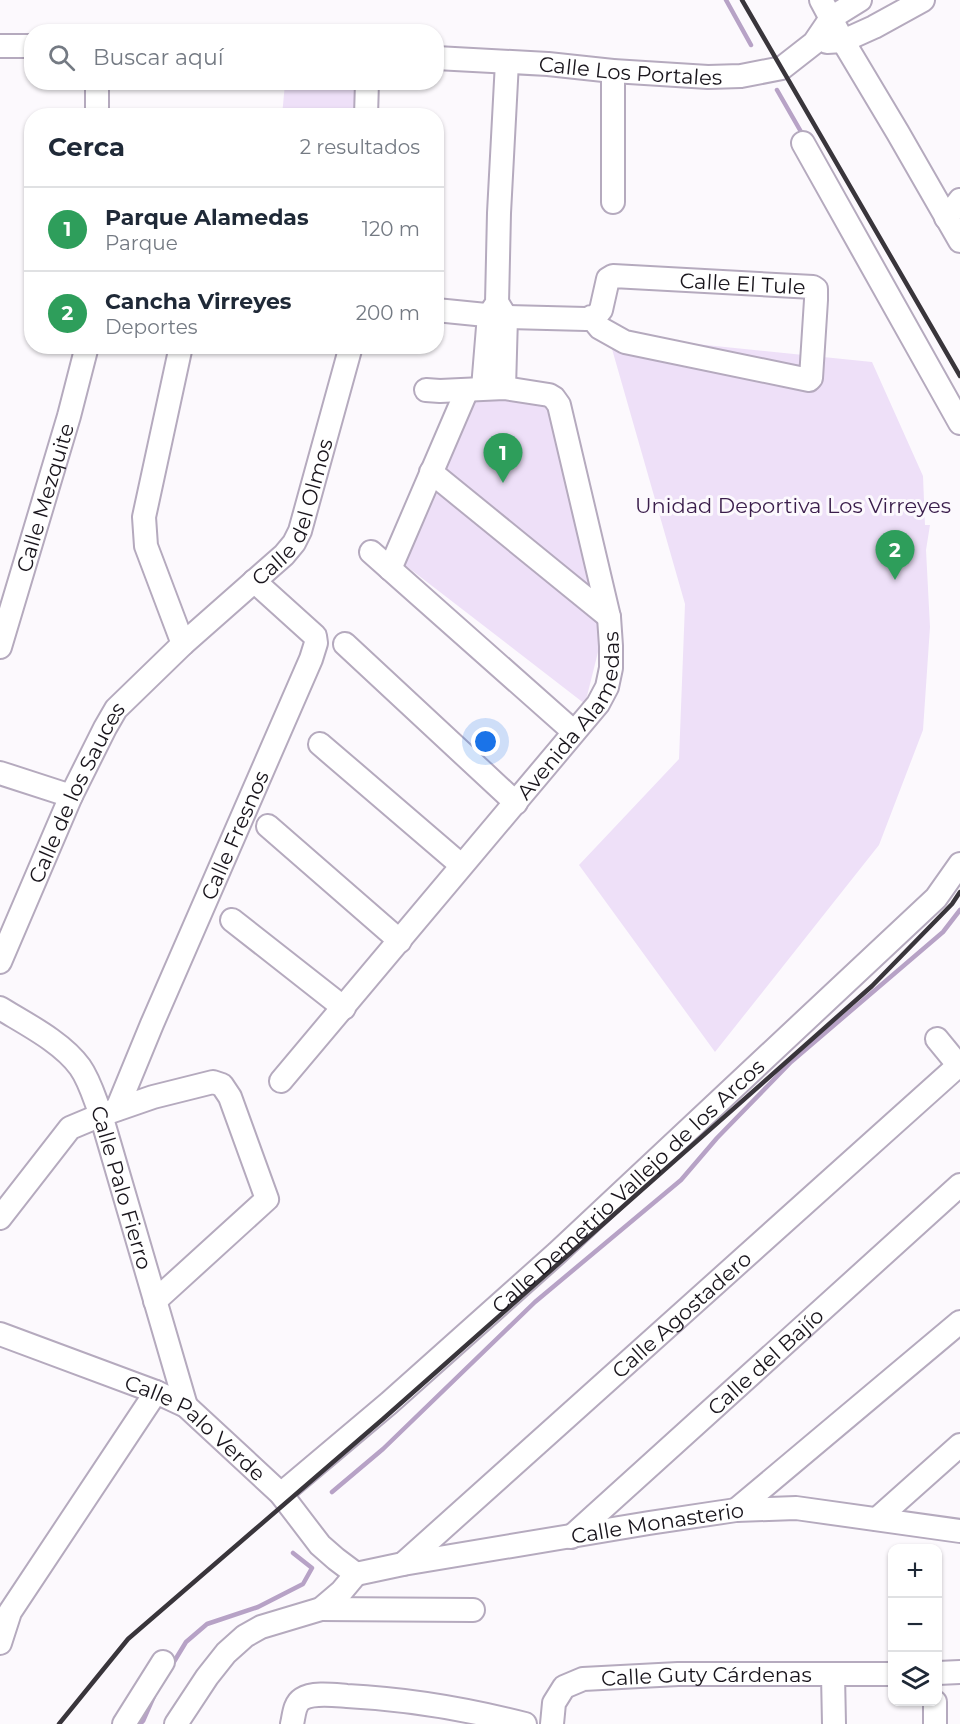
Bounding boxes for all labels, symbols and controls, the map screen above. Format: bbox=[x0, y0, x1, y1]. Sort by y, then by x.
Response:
search box bbox=[24, 24, 444, 90]
icon: search bbox=[45, 41, 78, 74]
text: Buscar aquí bbox=[93, 44, 224, 71]
street label: Calle Los Portales bbox=[538, 51, 722, 90]
text: Cerca bbox=[48, 131, 125, 163]
text: 2 resultados bbox=[300, 135, 420, 159]
text: Parque Alamedas bbox=[105, 204, 309, 231]
text: 1 bbox=[64, 217, 71, 241]
text: 120 m bbox=[362, 217, 420, 241]
text: Parque bbox=[105, 231, 178, 255]
street label: Calle El Tule bbox=[679, 267, 806, 299]
text: Cancha Virreyes bbox=[105, 288, 292, 315]
text: 2 bbox=[62, 301, 73, 325]
text: 200 m bbox=[356, 301, 420, 325]
text: Deportes bbox=[105, 315, 198, 339]
street label: Calle Mezquite bbox=[11, 420, 79, 575]
pin: 1 bbox=[484, 434, 522, 483]
street label: Calle del Olmos bbox=[246, 436, 337, 590]
park label: Unidad Deportiva Los Virreyes bbox=[635, 493, 951, 518]
pin: 2 bbox=[876, 530, 914, 580]
street label: Avenida Alamedas bbox=[511, 631, 624, 804]
street label: Calle de los Sauces bbox=[23, 696, 129, 887]
your location bbox=[471, 727, 500, 756]
street label: Calle Fresnos bbox=[195, 767, 273, 904]
street label: Calle Demetrio Vallejo de los Arcos bbox=[486, 1053, 769, 1318]
street label: Calle Palo Fierro bbox=[86, 1102, 158, 1272]
street label: Calle Agostadero bbox=[607, 1245, 756, 1383]
street label: Calle del Bajío bbox=[702, 1302, 828, 1420]
street label: Calle Palo Verde bbox=[122, 1369, 271, 1486]
street label: Calle Monasterio bbox=[569, 1497, 744, 1548]
map controls bbox=[888, 1544, 942, 1706]
button: + bbox=[888, 1544, 942, 1598]
button: − bbox=[888, 1598, 942, 1652]
button: layers bbox=[888, 1652, 942, 1706]
street label: Calle Guty Cárdenas bbox=[600, 1662, 812, 1691]

